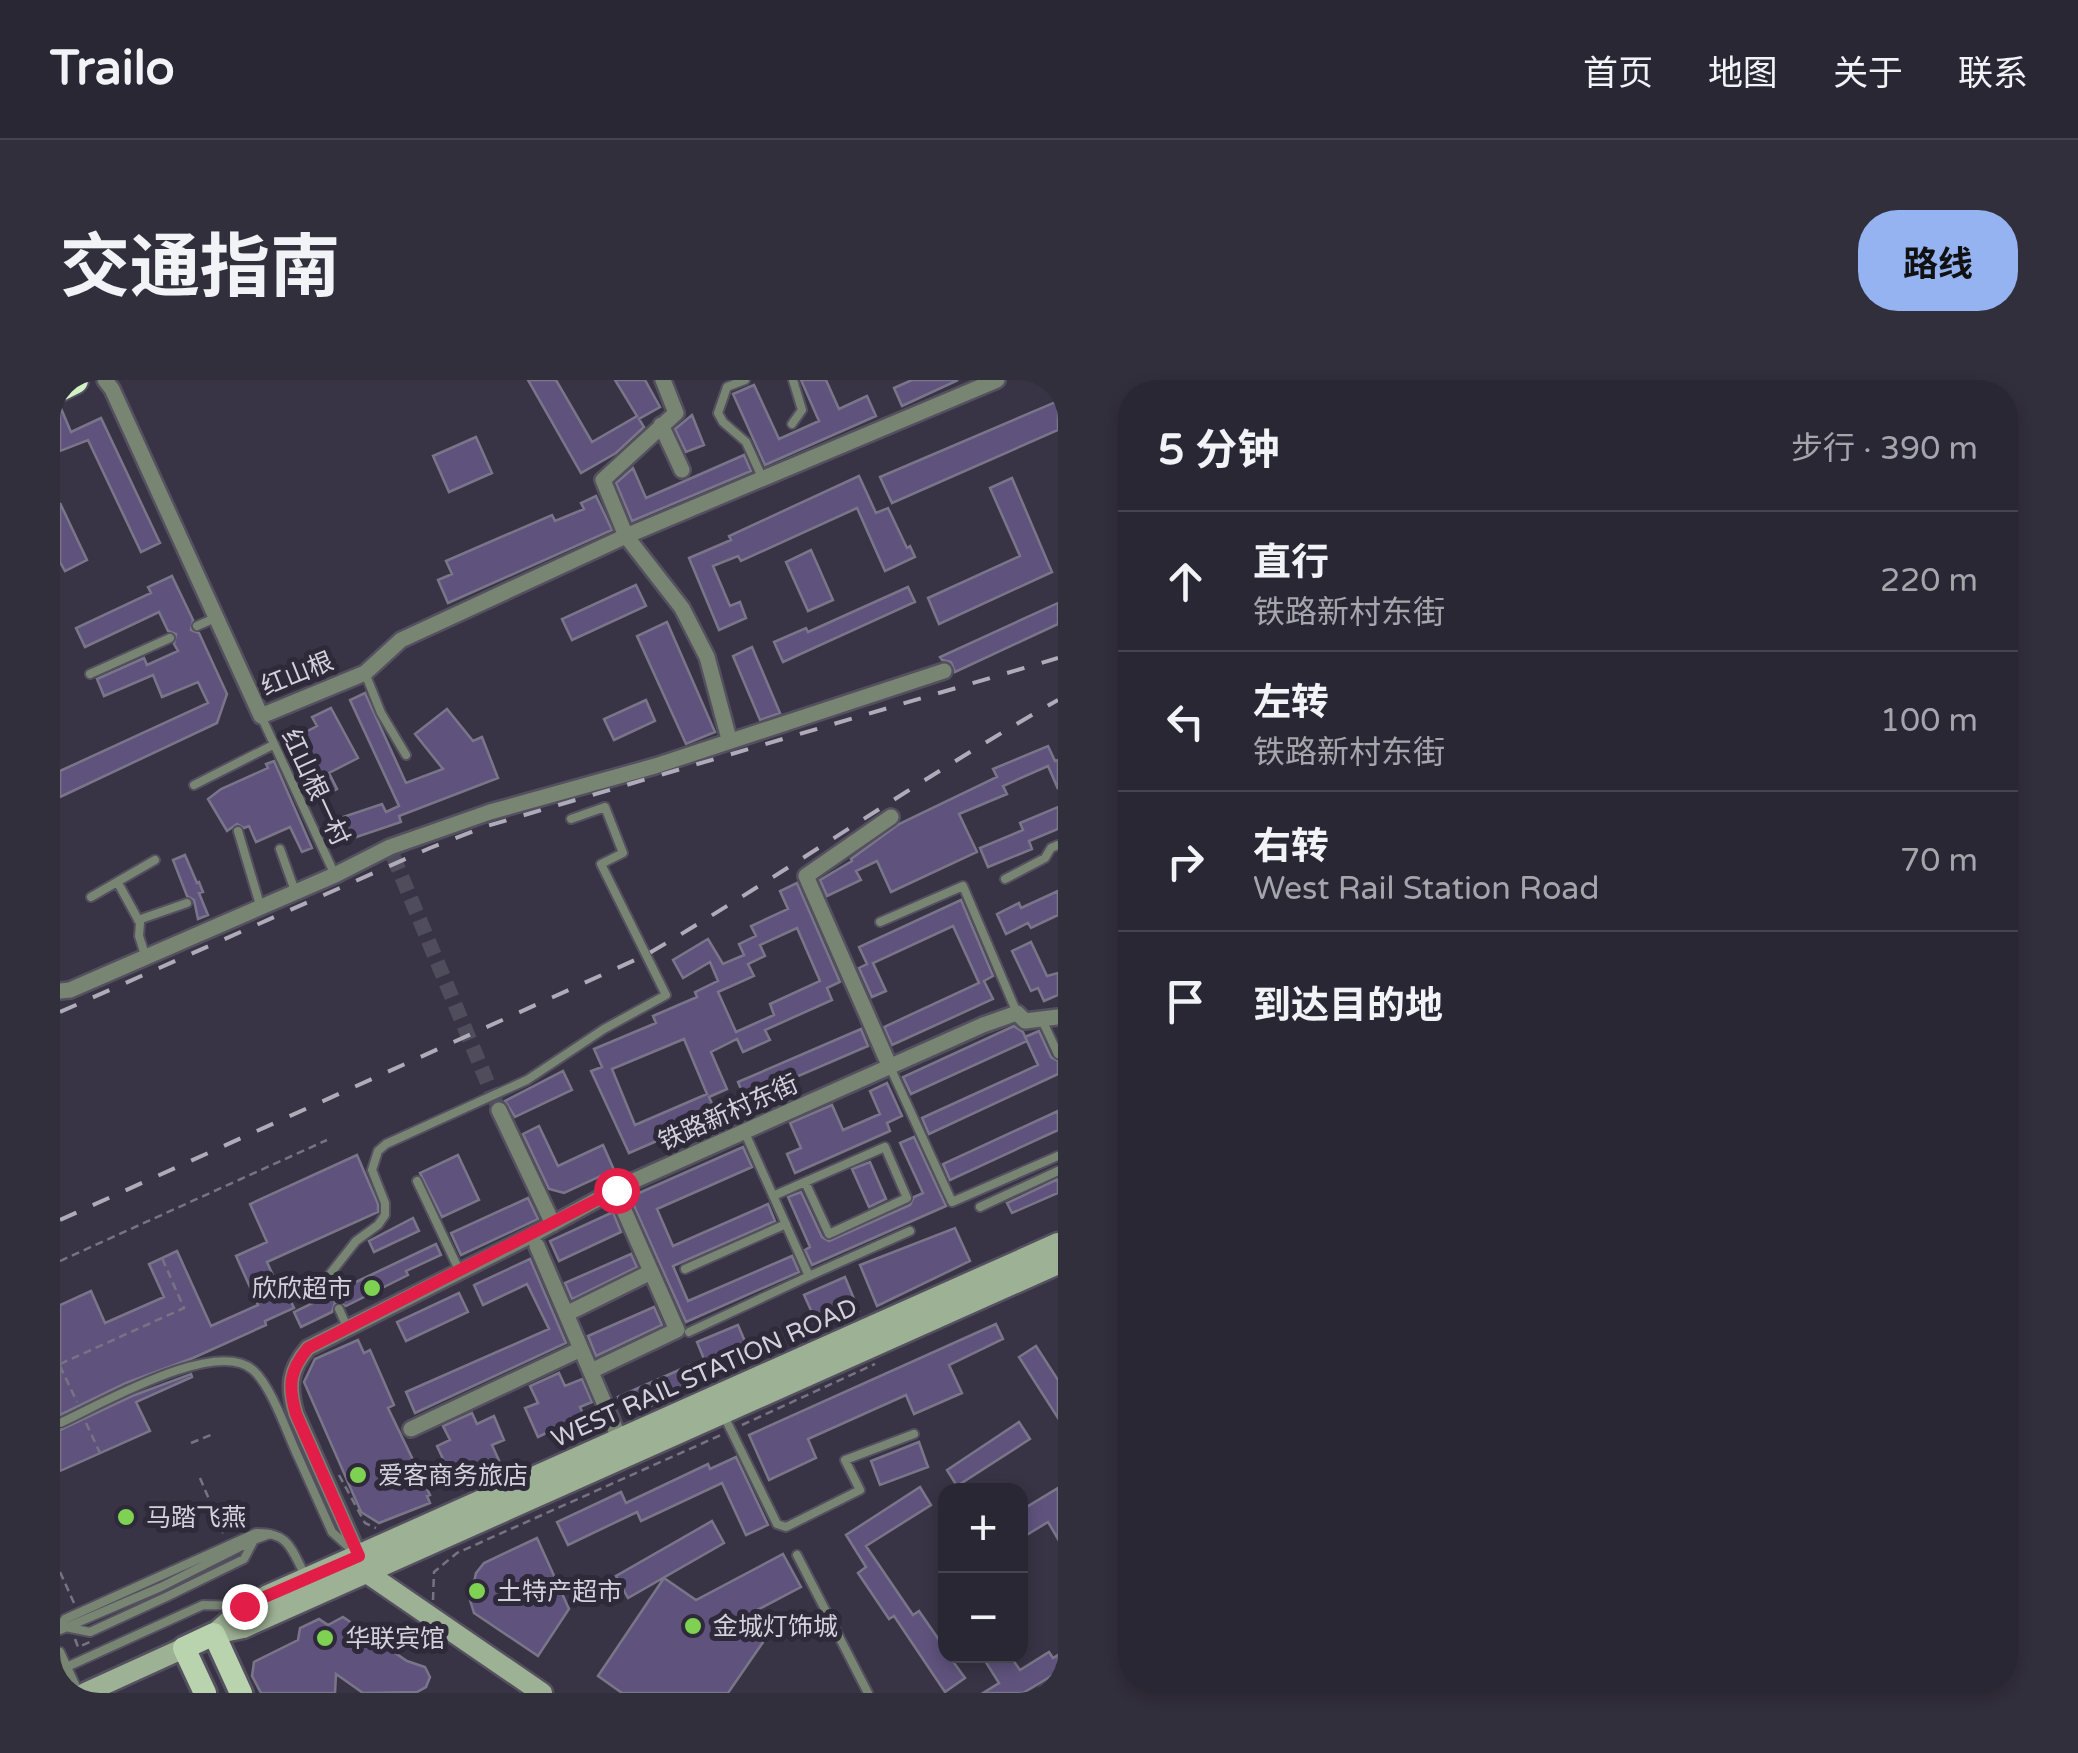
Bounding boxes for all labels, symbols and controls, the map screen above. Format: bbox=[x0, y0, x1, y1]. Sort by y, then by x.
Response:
text: Trailo bbox=[50, 40, 175, 98]
text: 首页 bbox=[1583, 53, 1653, 95]
text: 地图 bbox=[1708, 53, 1778, 95]
text: 关于 bbox=[1833, 53, 1903, 95]
text: 联系 bbox=[1958, 53, 2028, 95]
button: 路线 bbox=[1858, 210, 2018, 311]
text: 交通指南 bbox=[60, 227, 340, 311]
text: 5 分钟 bbox=[1158, 425, 1279, 476]
text: 步行 · 390 m bbox=[1791, 430, 1978, 468]
text: 直行 bbox=[1253, 540, 1329, 586]
icon: ahead bbox=[1158, 554, 1213, 609]
text: 220 m bbox=[1880, 562, 1978, 600]
text: 铁路新村东街 bbox=[1253, 594, 1445, 632]
street label: 红山根 bbox=[257, 646, 338, 702]
text: 左转 bbox=[1253, 680, 1329, 726]
icon: left bbox=[1158, 694, 1213, 749]
text: 100 m bbox=[1880, 702, 1978, 740]
street label: 红山根一村 bbox=[275, 724, 355, 850]
text: 铁路新村东街 bbox=[1253, 734, 1445, 772]
text: 右转 bbox=[1253, 824, 1329, 870]
icon: right bbox=[1158, 834, 1213, 889]
text: 70 m bbox=[1900, 842, 1978, 880]
text: West Rail Station Road bbox=[1253, 870, 1600, 908]
icon: arrive bbox=[1158, 974, 1213, 1029]
text: 到达目的地 bbox=[1253, 983, 1443, 1029]
street label: 铁路新村东街 bbox=[654, 1069, 803, 1157]
route start bbox=[594, 1168, 640, 1214]
place label: 欣欣超市 bbox=[252, 1274, 352, 1304]
marker: 欣欣超市 bbox=[361, 1277, 383, 1299]
street label: WEST RAIL STATION ROAD bbox=[547, 1292, 862, 1454]
place label: 爱客商务旅店 bbox=[378, 1461, 528, 1491]
marker: 爱客商务旅店 bbox=[347, 1464, 369, 1486]
map controls bbox=[938, 1483, 1028, 1663]
button: + bbox=[938, 1483, 1028, 1573]
place label: 马踏飞燕 bbox=[146, 1503, 246, 1533]
marker: 马踏飞燕 bbox=[115, 1506, 137, 1528]
button: − bbox=[938, 1573, 1028, 1663]
place label: 土特产超市 bbox=[497, 1577, 622, 1607]
marker: 土特产超市 bbox=[466, 1580, 488, 1602]
route end bbox=[222, 1584, 268, 1630]
place label: 金城灯饰城 bbox=[713, 1612, 838, 1642]
marker: 金城灯饰城 bbox=[682, 1615, 704, 1637]
place label: 华联宾馆 bbox=[345, 1624, 445, 1654]
marker: 华联宾馆 bbox=[314, 1627, 336, 1649]

